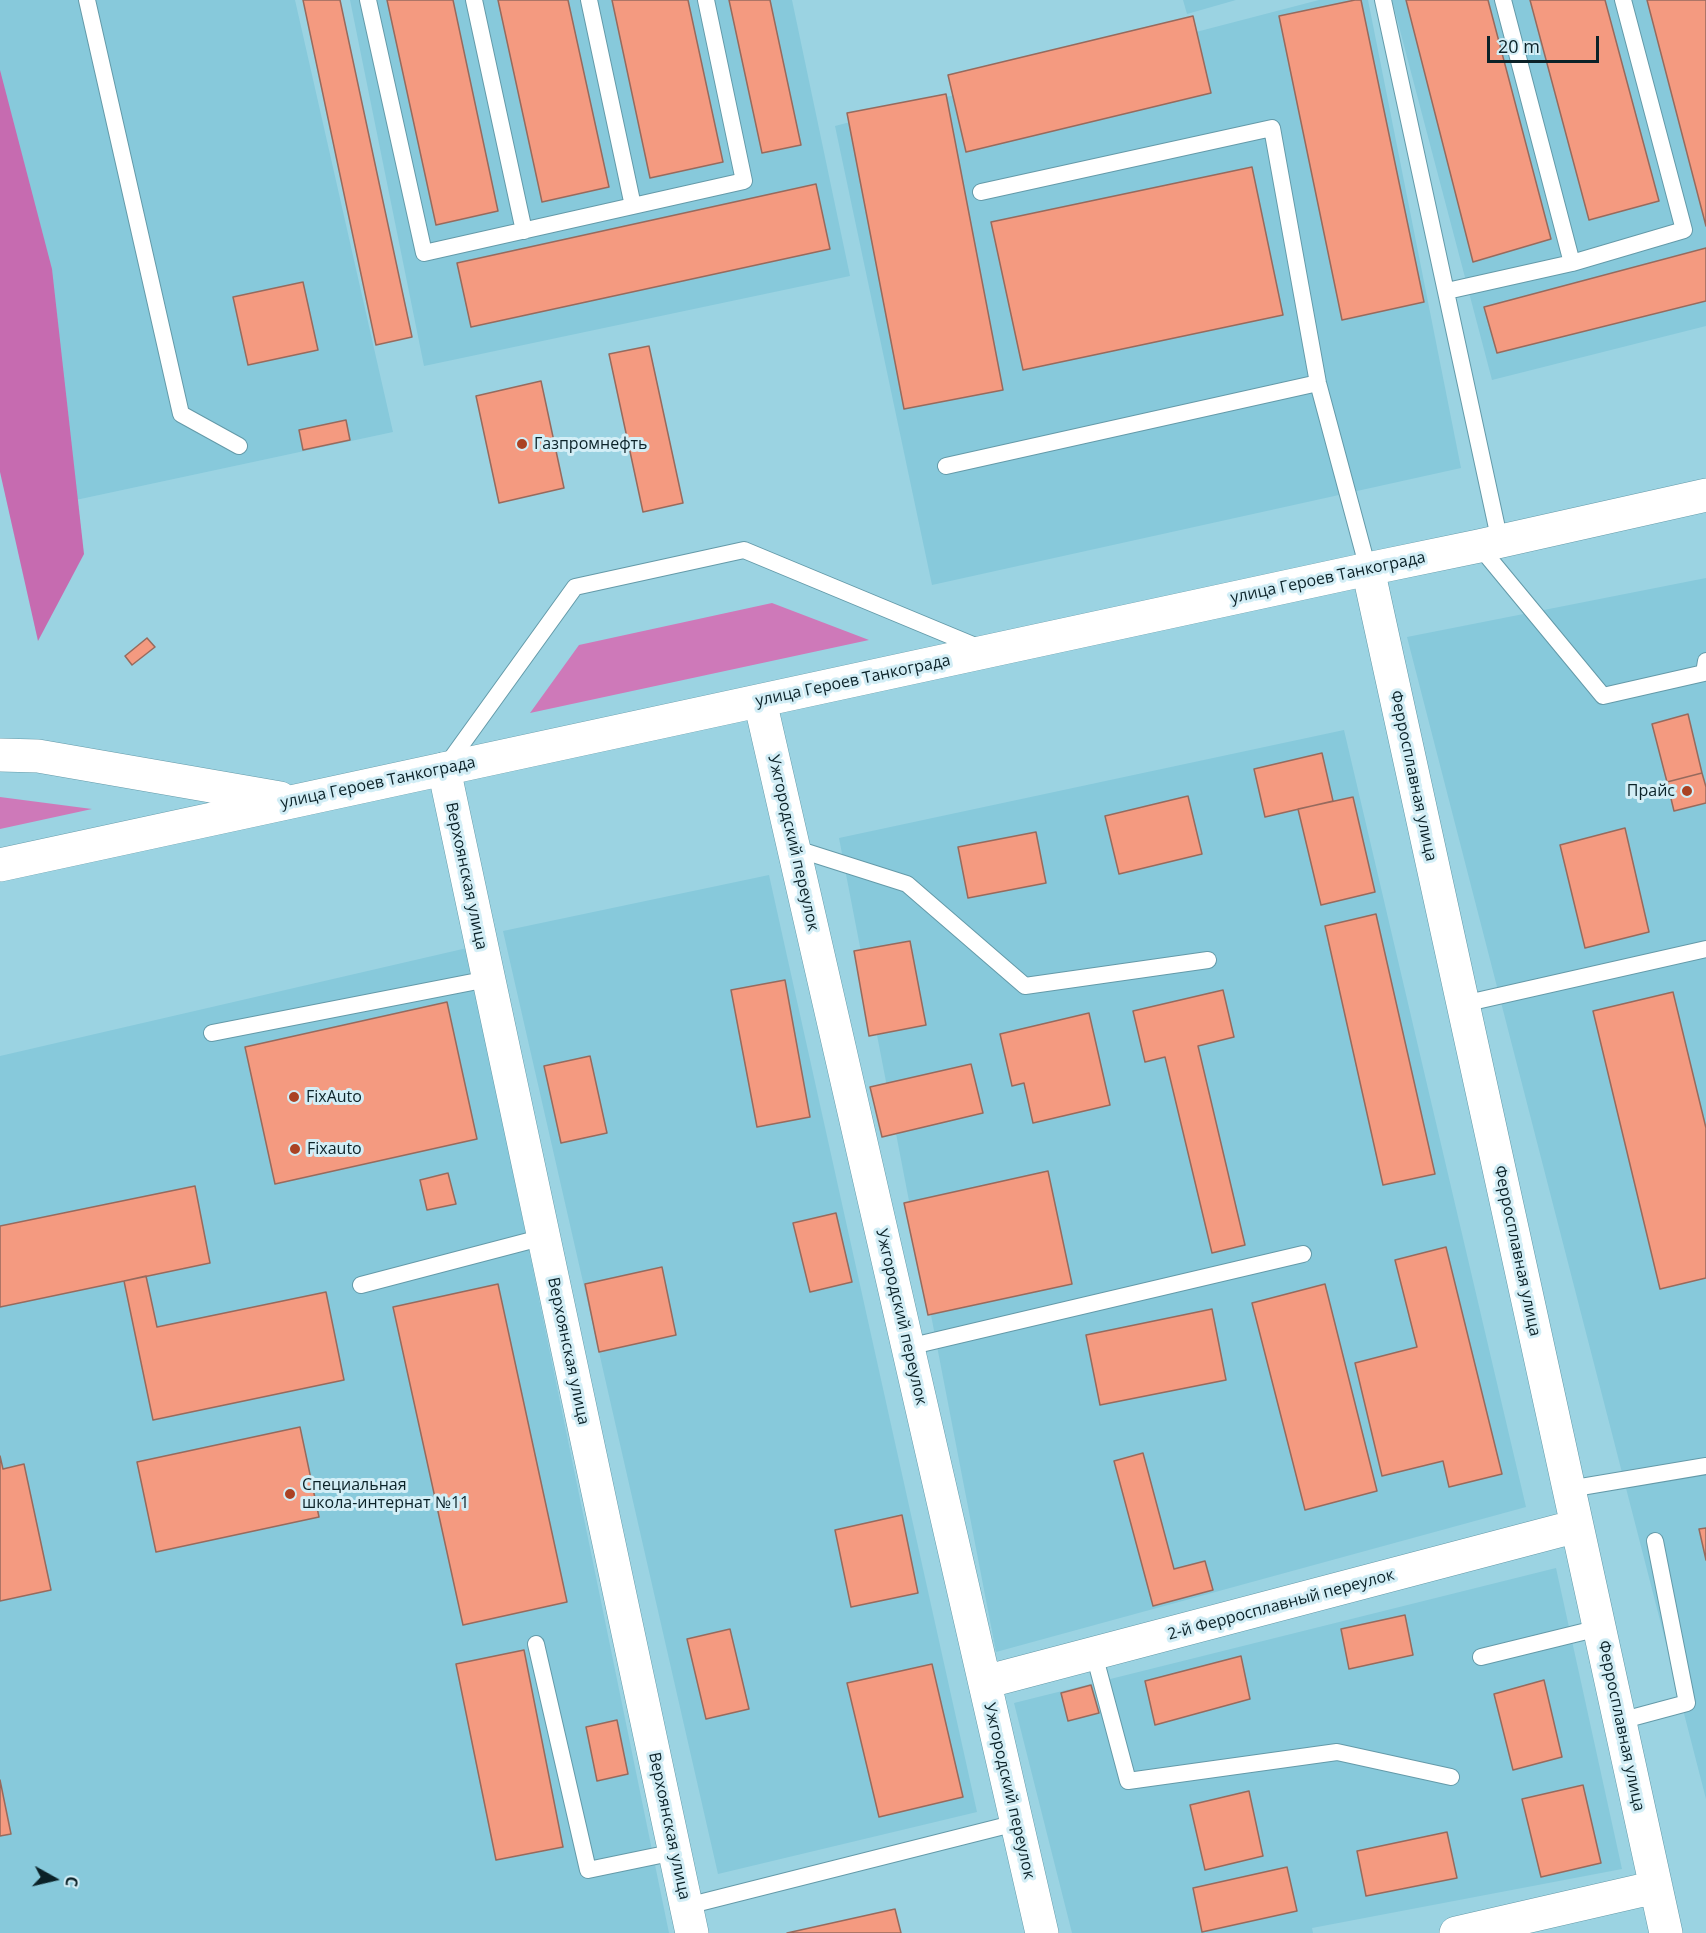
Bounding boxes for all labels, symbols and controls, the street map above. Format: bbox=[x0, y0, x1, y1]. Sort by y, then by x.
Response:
scale bar bbox=[1490, 24, 1602, 62]
text: 20 m bbox=[1498, 34, 1540, 58]
place label: Газпромнефть bbox=[534, 434, 648, 454]
marker: Газпромнефть bbox=[515, 437, 529, 451]
street label: улица Героев Танкограда bbox=[1229, 548, 1427, 608]
street label: улица Героев Танкограда bbox=[754, 651, 952, 711]
street label: Ферросплавная улица bbox=[1386, 689, 1440, 863]
street label: улица Героев Танкограда bbox=[279, 753, 477, 813]
street label: Ужгородский переулок bbox=[763, 753, 823, 933]
place label: Прайс bbox=[1627, 781, 1675, 801]
marker: Прайс bbox=[1680, 784, 1694, 798]
street label: Верхоянская улица bbox=[441, 801, 491, 951]
place label: FixAuto bbox=[306, 1087, 362, 1107]
marker: FixAuto bbox=[287, 1090, 301, 1104]
place label: Fixauto bbox=[307, 1139, 362, 1159]
marker: Fixauto bbox=[288, 1142, 302, 1156]
street label: Ферросплавная улица bbox=[1490, 1164, 1544, 1338]
street label: Ужгородский переулок bbox=[871, 1227, 931, 1407]
street label: Верхоянская улица bbox=[543, 1276, 593, 1426]
place label: Специальная школа-интернат №11 bbox=[302, 1475, 469, 1513]
marker: Специальная школа-интернат №11 bbox=[283, 1487, 297, 1501]
street label: 2-й Ферросплавный переулок bbox=[1166, 1565, 1396, 1645]
street label: Ферросплавная улица bbox=[1594, 1639, 1648, 1813]
street label: Ужгородский переулок bbox=[979, 1701, 1039, 1881]
street label: Верхоянская улица bbox=[644, 1751, 694, 1901]
north arrow bbox=[24, 1849, 84, 1909]
text: С bbox=[60, 1875, 83, 1888]

